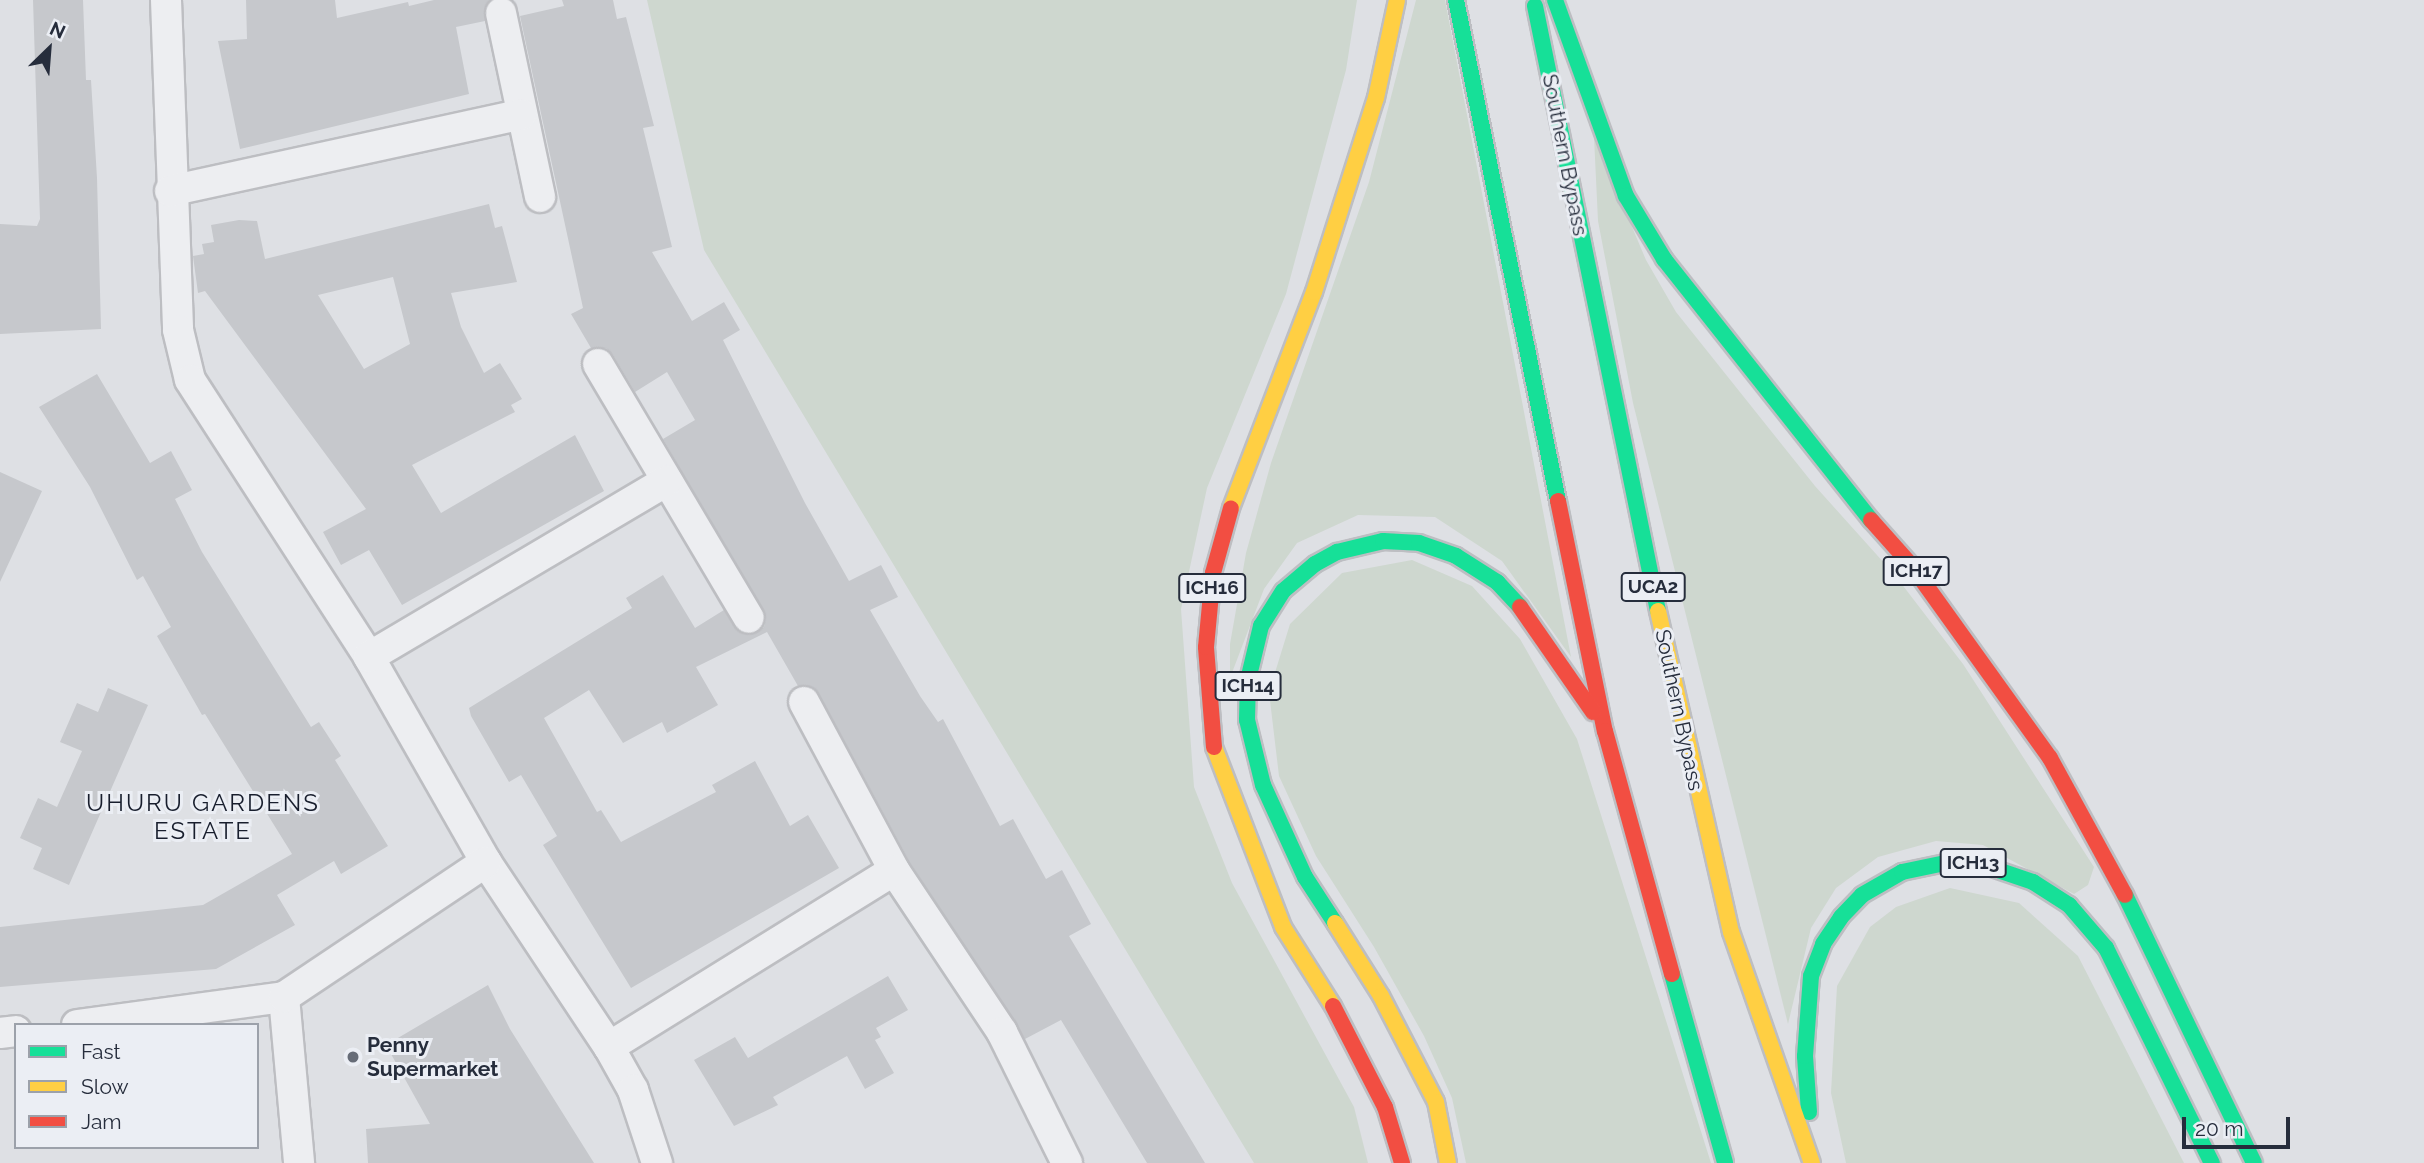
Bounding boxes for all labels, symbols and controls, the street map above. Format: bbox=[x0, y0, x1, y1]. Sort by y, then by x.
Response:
north arrow bbox=[14, 14, 84, 84]
text: N bbox=[47, 17, 69, 43]
street label: Southern Bypass bbox=[1537, 72, 1593, 238]
road number: ICH17 bbox=[1881, 556, 1951, 586]
road number: ICH16 bbox=[1177, 572, 1247, 604]
road number: UCA2 bbox=[1620, 572, 1686, 602]
street label: Southern Bypass bbox=[1650, 627, 1708, 793]
road number: ICH14 bbox=[1213, 670, 1283, 702]
district label: UHURU GARDENS ESTATE bbox=[88, 789, 318, 845]
road number: ICH13 bbox=[1938, 848, 2008, 878]
legend bbox=[14, 1023, 259, 1149]
place label: Penny Supermarket bbox=[367, 1032, 498, 1082]
text: Fast bbox=[81, 1039, 121, 1064]
marker: Penny Supermarket bbox=[345, 1049, 361, 1065]
text: Slow bbox=[81, 1074, 129, 1099]
scale bar bbox=[2186, 1104, 2294, 1148]
text: Jam bbox=[81, 1109, 122, 1134]
text: 20 m bbox=[2195, 1116, 2243, 1141]

